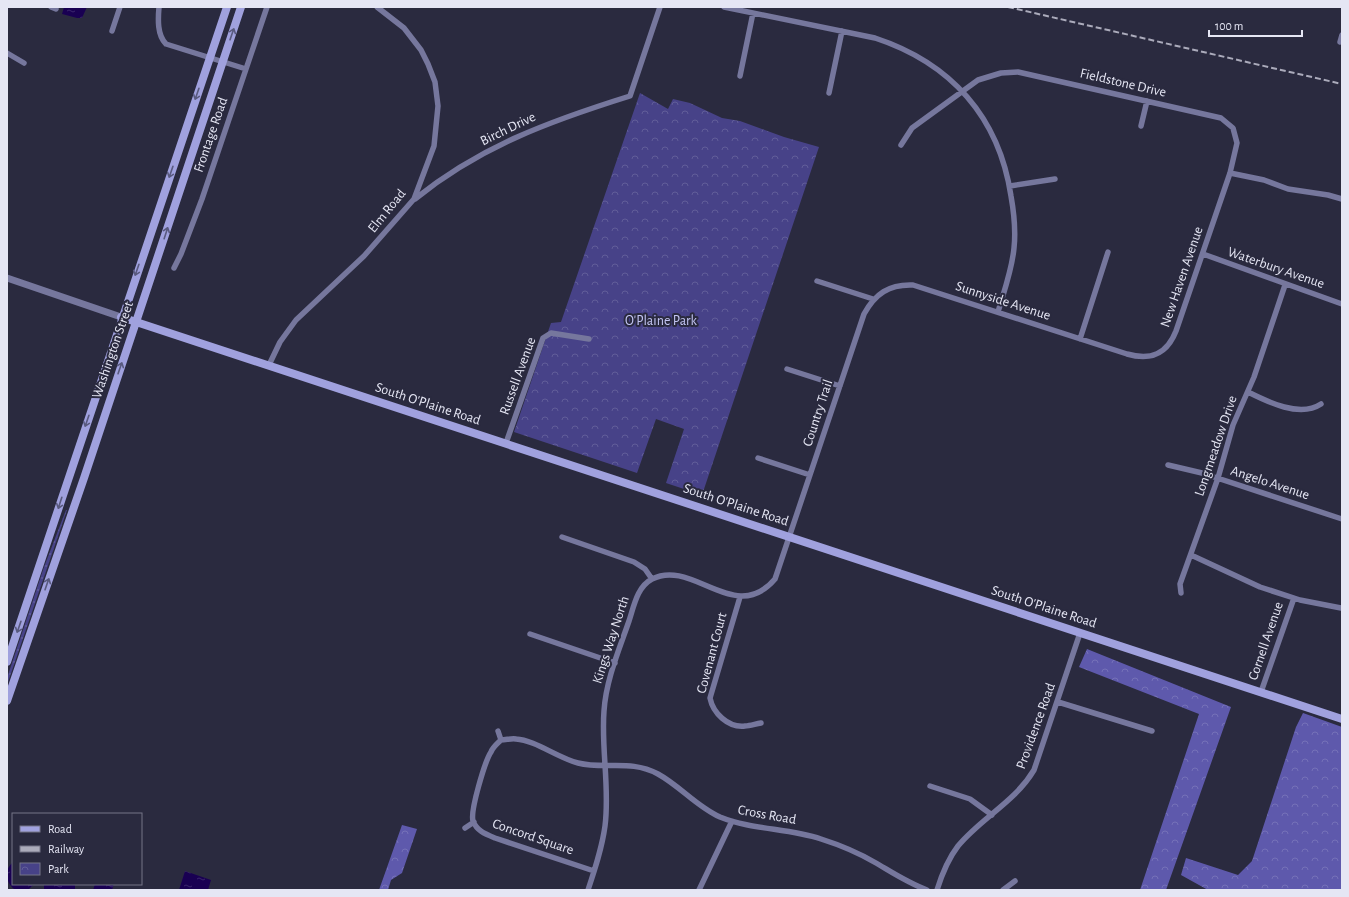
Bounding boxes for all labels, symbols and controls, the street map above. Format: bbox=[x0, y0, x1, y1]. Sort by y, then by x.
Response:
scale bar bbox=[1209, 12, 1302, 38]
text: 100 m bbox=[1215, 20, 1243, 32]
one-way arrow bbox=[229, 28, 236, 41]
street label: Fieldstone Drive bbox=[1079, 66, 1167, 100]
one-way arrow bbox=[193, 88, 200, 101]
street label: Frontage Road bbox=[192, 96, 230, 174]
street label: Birch Drive bbox=[478, 110, 538, 148]
one-way arrow bbox=[166, 166, 174, 178]
street label: Elm Road bbox=[365, 187, 409, 235]
street label: New Haven Avenue bbox=[1158, 225, 1206, 329]
one-way arrow bbox=[163, 227, 170, 240]
street label: Waterbury Avenue bbox=[1226, 245, 1326, 291]
one-way arrow bbox=[133, 263, 141, 275]
street label: Sunnyside Avenue bbox=[954, 279, 1052, 323]
street label: Washington Street bbox=[90, 299, 136, 400]
park label: O'Plaine Park bbox=[625, 314, 697, 328]
street label: Russell Avenue bbox=[497, 335, 539, 417]
one-way arrow bbox=[117, 363, 125, 375]
street label: Country Trail bbox=[801, 378, 835, 448]
street label: South O'Plaine Road bbox=[374, 380, 482, 428]
street label: Longmeadow Drive bbox=[1192, 394, 1240, 498]
one-way arrow bbox=[83, 414, 90, 427]
street label: Angelo Avenue bbox=[1229, 464, 1311, 502]
street label: South O'Plaine Road bbox=[682, 481, 790, 529]
one-way arrow bbox=[56, 497, 63, 510]
one-way arrow bbox=[44, 578, 51, 591]
street label: South O'Plaine Road bbox=[990, 583, 1098, 631]
street label: Kings Way North bbox=[590, 594, 632, 686]
street label: Cornell Avenue bbox=[1246, 600, 1286, 682]
street label: Covenant Court bbox=[694, 610, 730, 695]
one-way arrow bbox=[15, 620, 22, 633]
street label: Providence Road bbox=[1014, 681, 1058, 771]
street label: Cross Road bbox=[737, 803, 797, 827]
legend bbox=[12, 813, 142, 885]
street label: Concord Square bbox=[491, 817, 575, 857]
text: Road bbox=[48, 823, 72, 835]
text: Railway bbox=[48, 843, 84, 856]
text: Park bbox=[48, 863, 69, 875]

